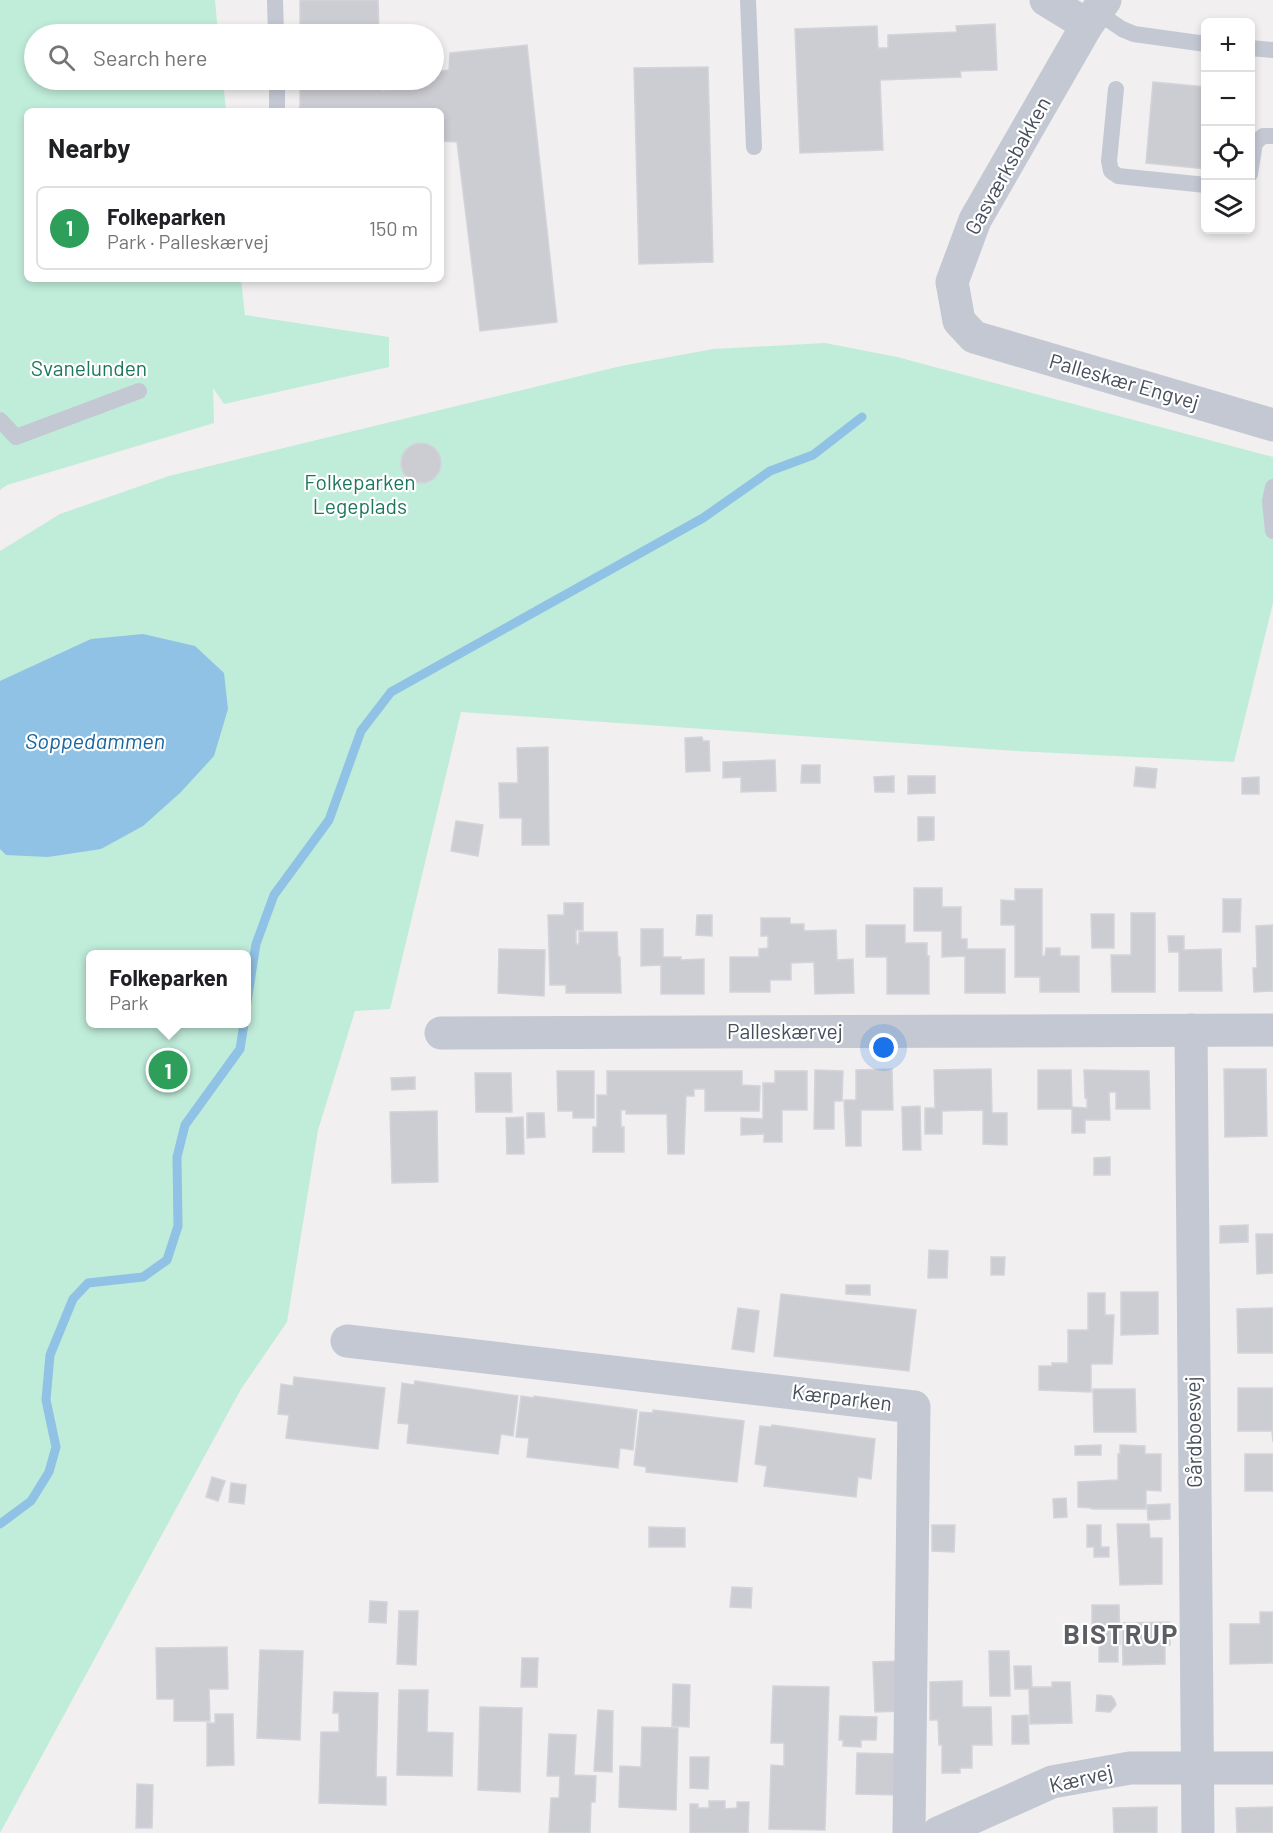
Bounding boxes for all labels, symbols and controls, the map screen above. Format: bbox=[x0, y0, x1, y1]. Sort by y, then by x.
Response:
map controls bbox=[1201, 18, 1255, 234]
button: + bbox=[1201, 18, 1255, 72]
search box bbox=[24, 24, 444, 90]
icon: search bbox=[45, 41, 78, 74]
text: Search here bbox=[93, 44, 207, 70]
button: − bbox=[1201, 72, 1255, 126]
street label: Gasværksbakken bbox=[959, 92, 1055, 239]
button: locate bbox=[1201, 126, 1255, 180]
text: Nearby bbox=[48, 132, 130, 163]
button: layers bbox=[1201, 180, 1255, 234]
text: Folkeparken bbox=[107, 203, 226, 229]
text: 1 bbox=[66, 216, 73, 240]
text: 150 m bbox=[369, 216, 418, 240]
text: Park · Palleskærvej bbox=[107, 229, 269, 253]
street label: Palleskær Engvej bbox=[1047, 347, 1202, 414]
park label: Svanelunden bbox=[31, 355, 147, 380]
park label: Folkeparken Legeplads bbox=[304, 469, 416, 518]
water label: Soppedammen bbox=[25, 727, 165, 753]
popup bbox=[86, 950, 251, 1028]
text: Folkeparken bbox=[109, 964, 228, 990]
text: Park bbox=[109, 990, 148, 1014]
street label: Palleskærvej bbox=[727, 1018, 843, 1043]
your location bbox=[869, 1033, 898, 1062]
pin: 1 bbox=[148, 1048, 188, 1092]
street label: Gårdboesvej bbox=[1179, 1376, 1206, 1488]
street label: Kærparken bbox=[791, 1378, 894, 1415]
district label: BISTRUP bbox=[1063, 1617, 1179, 1649]
street label: Kærvej bbox=[1046, 1758, 1115, 1797]

